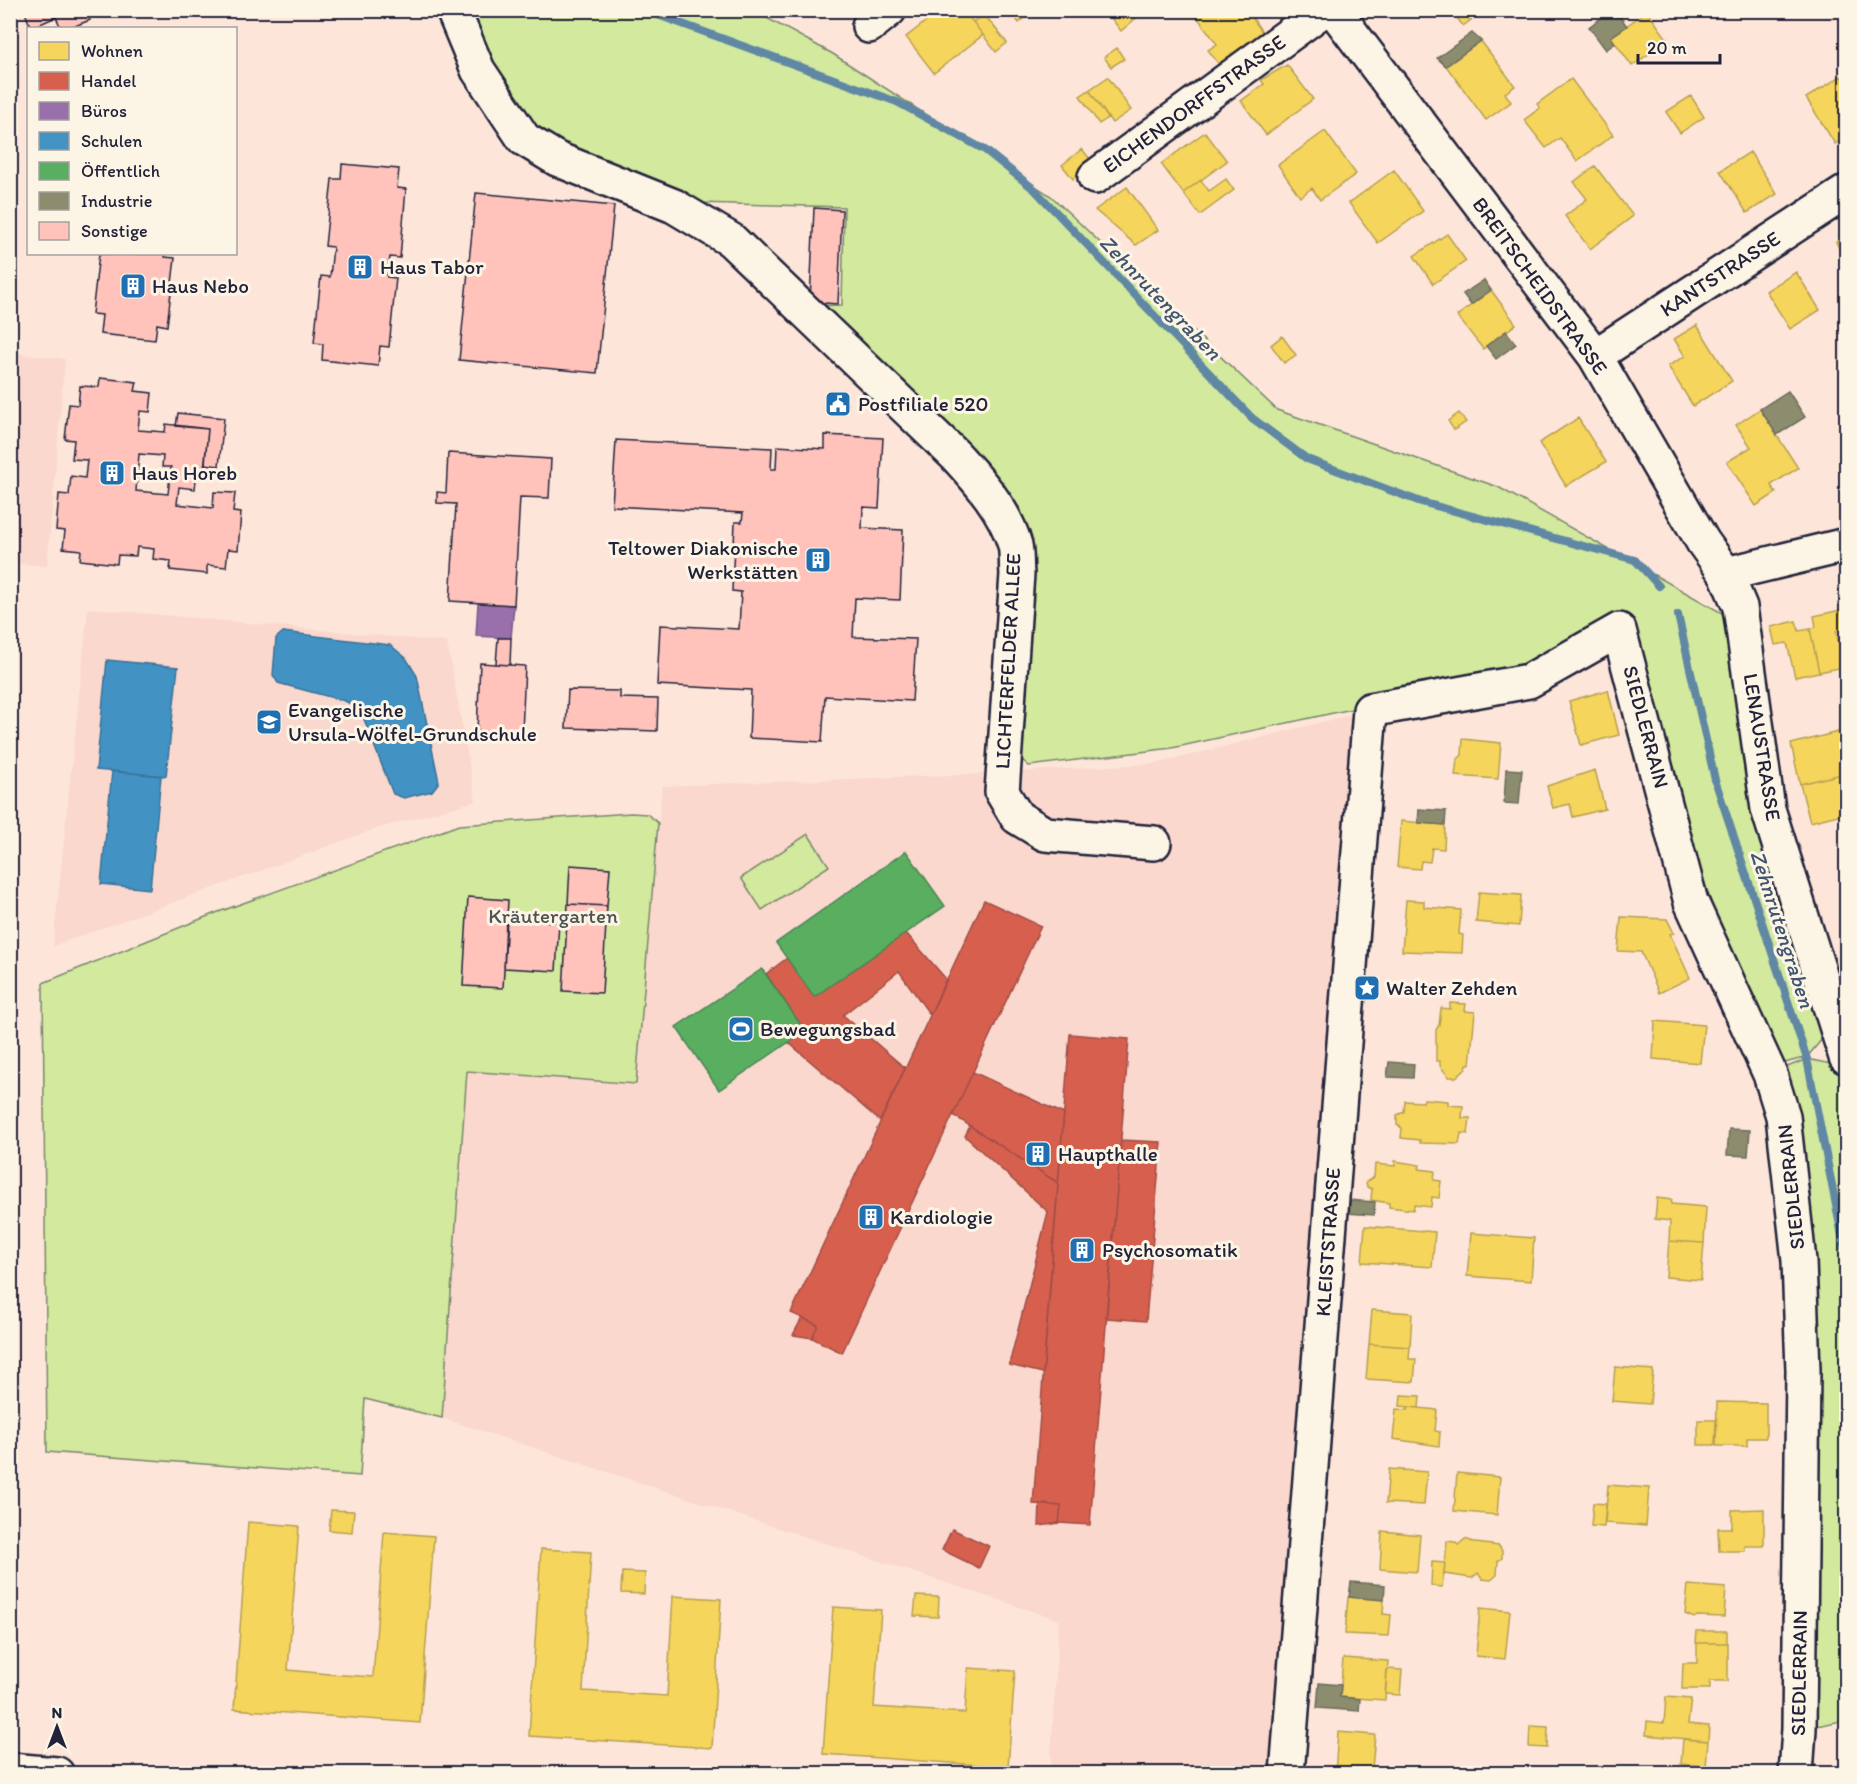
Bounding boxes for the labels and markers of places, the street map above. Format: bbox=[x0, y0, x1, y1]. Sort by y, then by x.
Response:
building icon: Haus Tabor bbox=[345, 252, 375, 282]
place label: Haus Tabor bbox=[380, 254, 484, 279]
building icon: Haus Nebo bbox=[118, 271, 148, 301]
place label: Haus Nebo bbox=[152, 273, 249, 298]
public building icon: Postfiliale 520 bbox=[823, 389, 853, 419]
place label: Postfiliale 520 bbox=[858, 391, 989, 416]
building icon: Haus Horeb bbox=[97, 458, 127, 488]
place label: Haus Horeb bbox=[132, 460, 237, 485]
place label: Teltower Diakonische Werkstätten bbox=[608, 535, 798, 584]
building icon: Teltower Diakonische Werkstätten bbox=[803, 545, 833, 575]
place label: Evangelische Ursula-Wölfel-Grundschule bbox=[288, 697, 537, 746]
school or university icon: Evangelische Ursula-Wölfel-Grundschule bbox=[254, 707, 284, 737]
place icon: Walter Zehden bbox=[1352, 973, 1382, 1003]
place label: Walter Zehden bbox=[1386, 975, 1518, 1000]
sports icon: Bewegungsbad bbox=[726, 1014, 756, 1044]
place label: Bewegungsbad bbox=[760, 1016, 896, 1041]
building icon: Haupthalle bbox=[1023, 1139, 1053, 1169]
place label: Haupthalle bbox=[1058, 1141, 1158, 1166]
building icon: Kardiologie bbox=[856, 1202, 886, 1232]
place label: Kardiologie bbox=[890, 1204, 993, 1229]
building icon: Psychosomatik bbox=[1067, 1235, 1097, 1265]
place label: Psychosomatik bbox=[1102, 1237, 1238, 1262]

